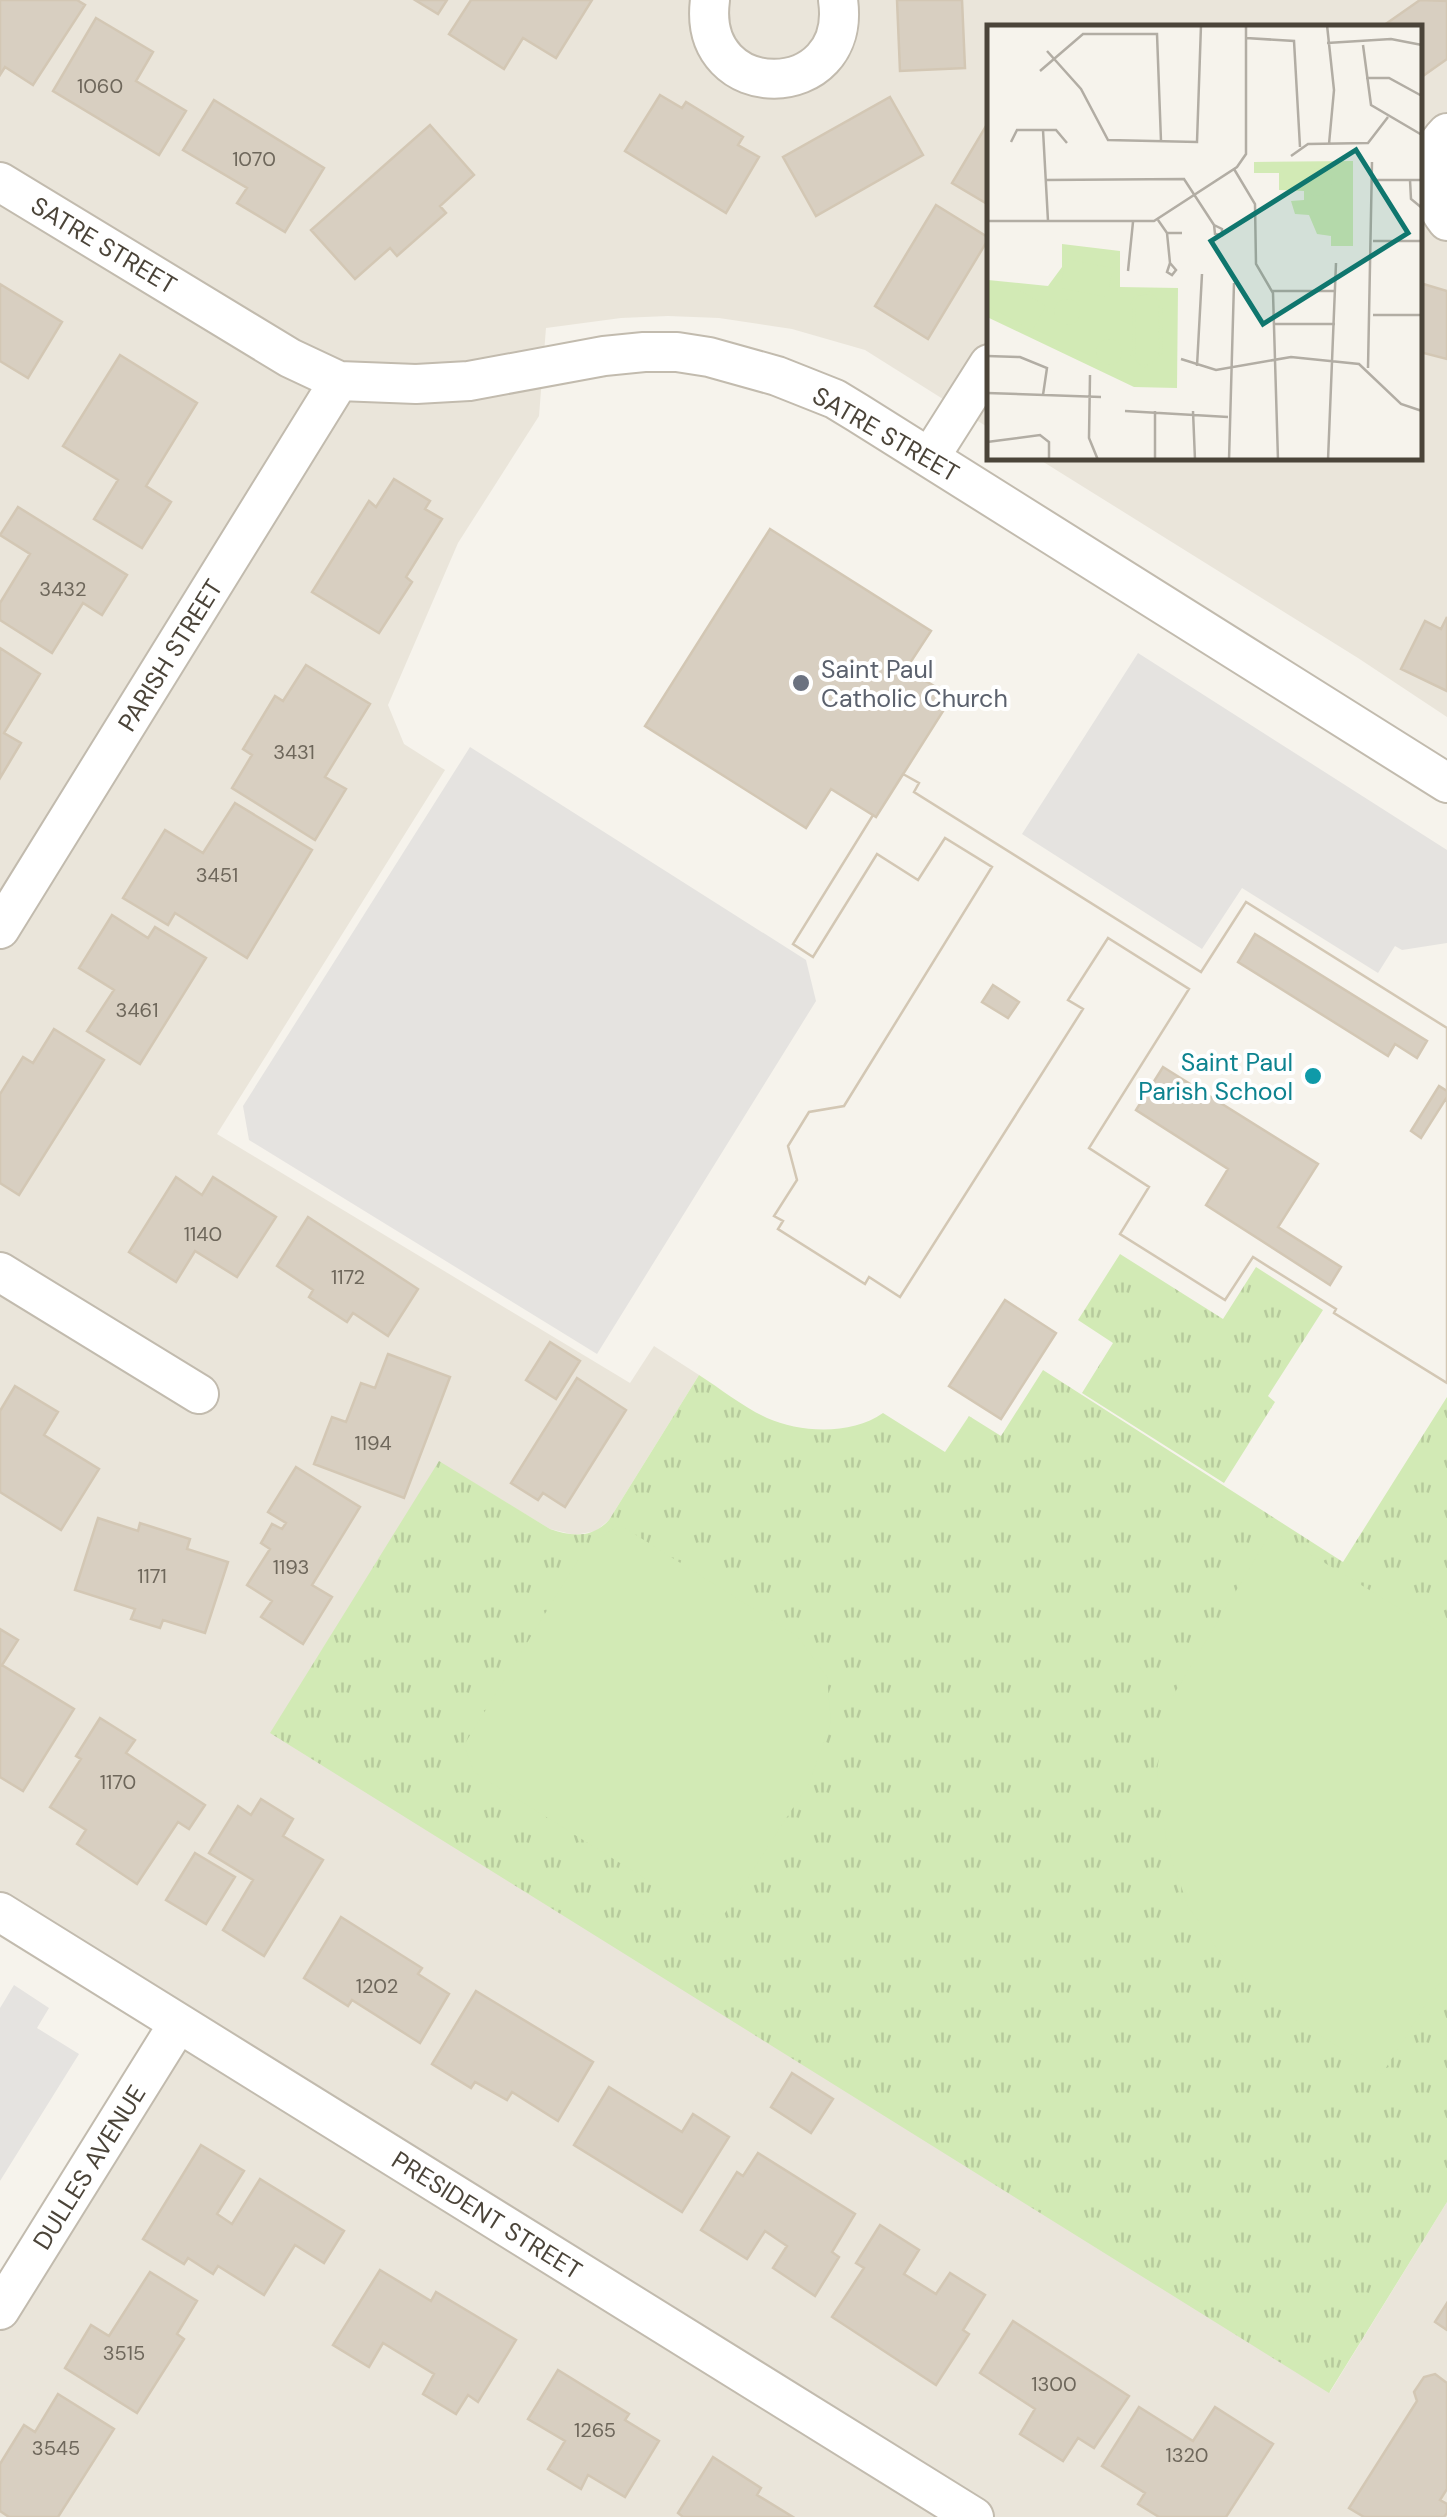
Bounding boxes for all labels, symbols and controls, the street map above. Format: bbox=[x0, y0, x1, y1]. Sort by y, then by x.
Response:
inset map bbox=[987, 25, 1422, 460]
house number: 1060 bbox=[77, 73, 123, 99]
house number: 1070 bbox=[232, 146, 276, 172]
street label: SATRE STREET bbox=[25, 189, 183, 302]
street label: SATRE STREET bbox=[806, 379, 965, 490]
street label: PARISH STREET bbox=[111, 573, 230, 737]
house number: 3432 bbox=[39, 576, 87, 602]
place label: Saint Paul Catholic Church bbox=[821, 653, 1008, 715]
marker: Saint Paul Catholic Church bbox=[790, 672, 812, 694]
house number: 3431 bbox=[273, 739, 315, 765]
house number: 3451 bbox=[196, 862, 238, 888]
house number: 3461 bbox=[116, 997, 158, 1023]
place label: Saint Paul Parish School bbox=[1138, 1046, 1293, 1108]
marker: Saint Paul Parish School bbox=[1302, 1065, 1324, 1087]
house number: 1140 bbox=[184, 1221, 222, 1247]
house number: 1172 bbox=[331, 1264, 365, 1290]
house number: 1194 bbox=[354, 1430, 392, 1456]
house number: 1193 bbox=[273, 1554, 309, 1580]
house number: 1171 bbox=[137, 1563, 167, 1589]
house number: 1170 bbox=[100, 1769, 136, 1795]
house number: 1202 bbox=[356, 1973, 398, 1999]
street label: DULLES AVENUE bbox=[26, 2079, 153, 2256]
street label: PRESIDENT STREET bbox=[385, 2144, 588, 2287]
house number: 3515 bbox=[103, 2340, 145, 2366]
house number: 1300 bbox=[1031, 2371, 1077, 2397]
house number: 1265 bbox=[574, 2417, 616, 2443]
house number: 3545 bbox=[32, 2435, 80, 2461]
house number: 1320 bbox=[1165, 2442, 1209, 2468]

